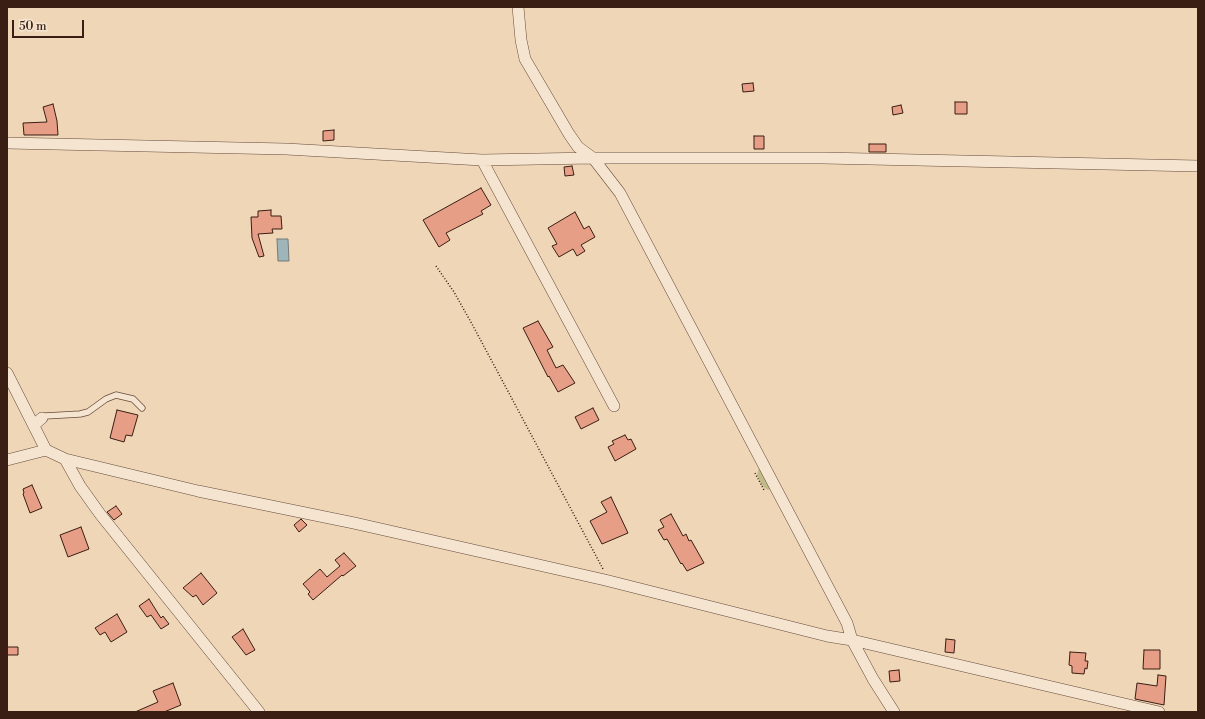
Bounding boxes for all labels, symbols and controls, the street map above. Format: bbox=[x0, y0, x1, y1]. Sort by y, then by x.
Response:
scale bar bbox=[14, 12, 86, 38]
text: 50 m bbox=[19, 19, 47, 34]

